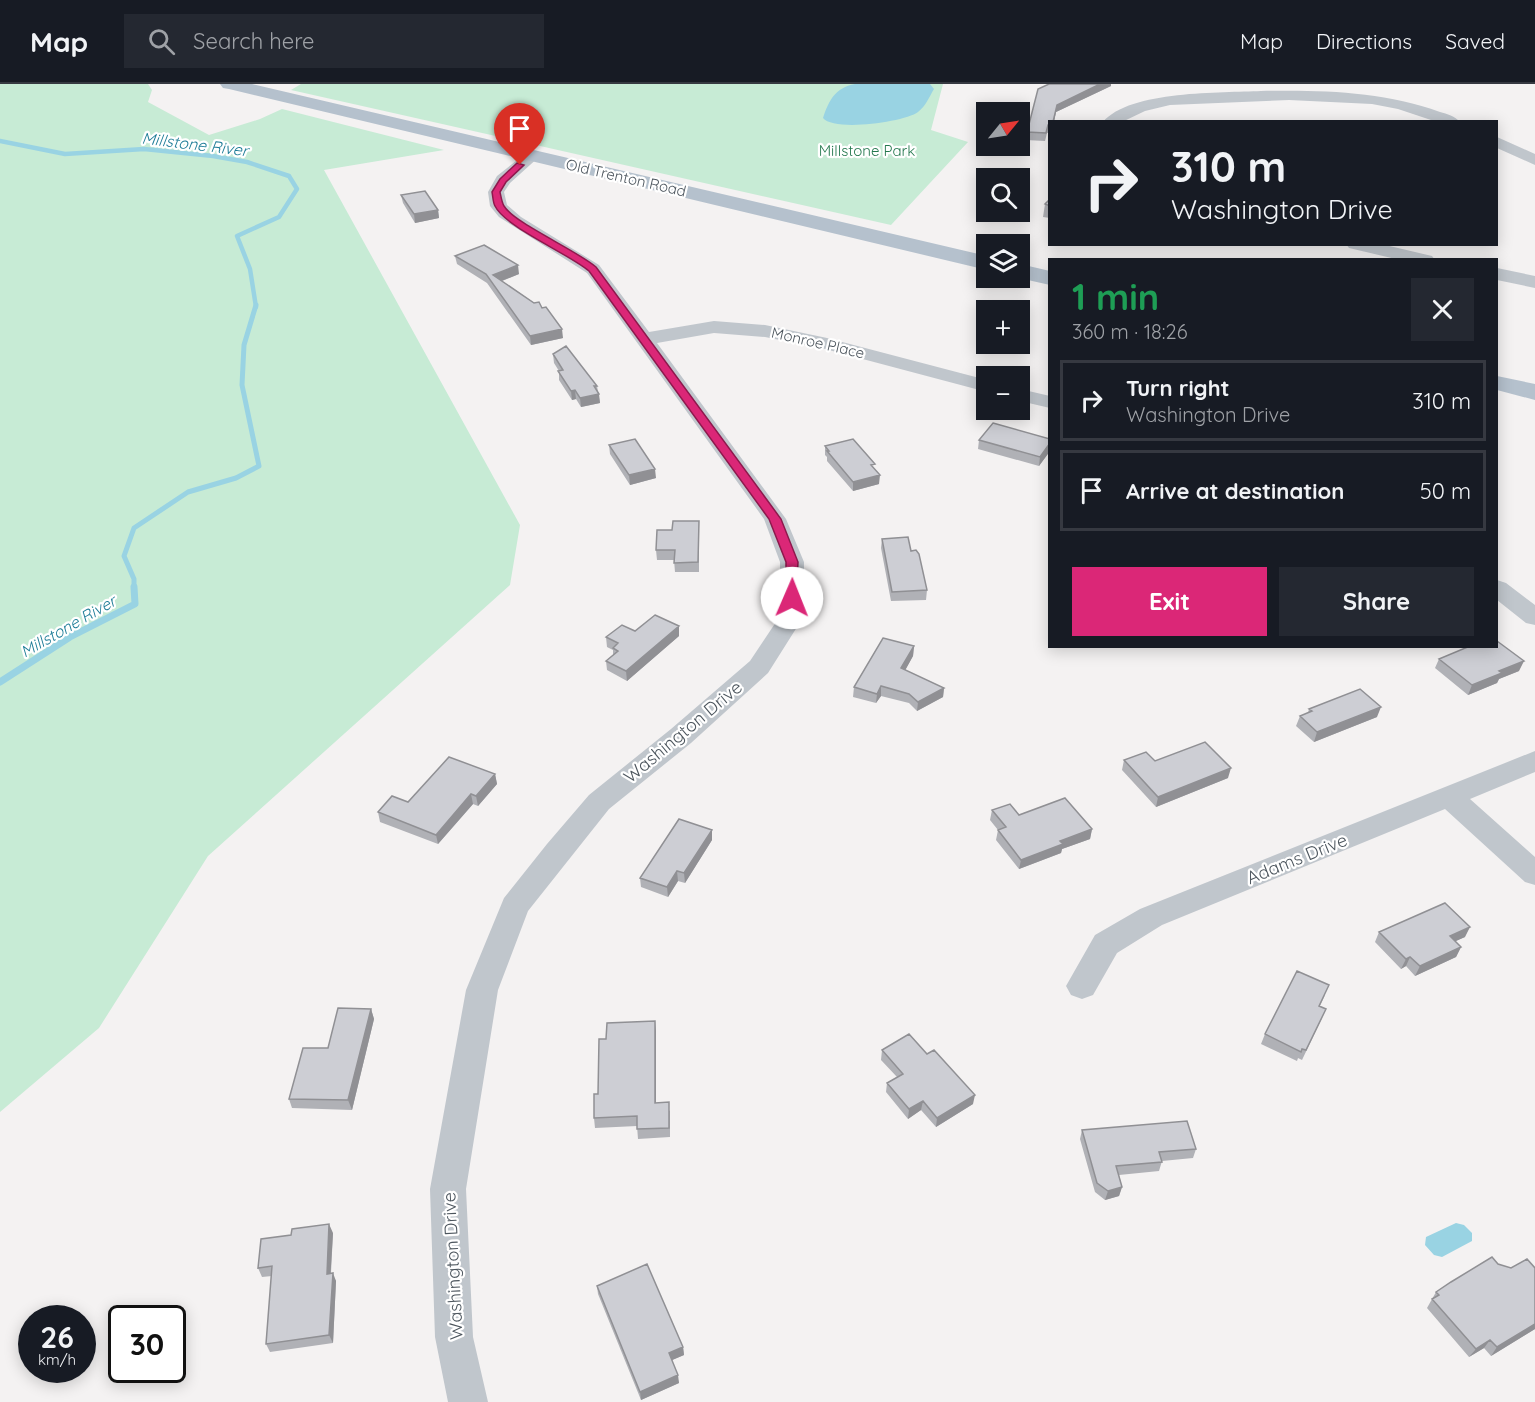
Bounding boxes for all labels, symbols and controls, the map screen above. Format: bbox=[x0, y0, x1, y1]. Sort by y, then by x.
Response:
search box bbox=[124, 14, 544, 68]
text: Map bbox=[30, 24, 88, 59]
icon: search bbox=[145, 25, 178, 58]
text: Search here bbox=[193, 27, 315, 55]
text: Map bbox=[1240, 28, 1283, 54]
text: Directions bbox=[1316, 28, 1412, 54]
text: Saved bbox=[1445, 28, 1505, 54]
north arrow bbox=[976, 102, 1030, 156]
map controls bbox=[976, 102, 1030, 420]
pin bbox=[494, 103, 545, 165]
icon: arrive bbox=[503, 112, 536, 145]
water label: Millstone River bbox=[141, 128, 251, 161]
text: 310 m bbox=[1171, 140, 1286, 193]
park label: Millstone Park bbox=[819, 141, 915, 160]
icon: right bbox=[1072, 144, 1150, 222]
street label: Old Trenton Road bbox=[564, 154, 688, 201]
button: search bbox=[976, 168, 1030, 222]
text: Washington Drive bbox=[1171, 192, 1393, 226]
button: layers bbox=[976, 234, 1030, 288]
text: 1 min bbox=[1072, 274, 1159, 319]
button: close bbox=[1411, 278, 1474, 341]
button: + bbox=[976, 300, 1030, 354]
text: 360 m · 18:26 bbox=[1072, 319, 1187, 344]
street label: Monroe Place bbox=[770, 323, 867, 362]
button: − bbox=[976, 366, 1030, 420]
text: Turn right bbox=[1126, 374, 1230, 402]
icon: right bbox=[1075, 384, 1108, 417]
text: 310 m bbox=[1412, 387, 1471, 415]
text: Washington Drive bbox=[1126, 402, 1290, 427]
icon: arrive bbox=[1075, 474, 1108, 507]
text: Arrive at destination bbox=[1126, 477, 1344, 505]
text: 50 m bbox=[1420, 477, 1471, 505]
position arrow bbox=[760, 566, 824, 630]
button: Exit bbox=[1072, 567, 1267, 636]
button: Share bbox=[1279, 567, 1474, 636]
water label: Millstone River bbox=[17, 590, 121, 661]
street label: Washington Drive bbox=[619, 675, 747, 788]
street label: Adams Drive bbox=[1243, 828, 1351, 889]
street label: Washington Drive bbox=[437, 1192, 468, 1340]
speed limit sign: 30 bbox=[108, 1305, 186, 1383]
text: 26 bbox=[40, 1318, 74, 1356]
text: km/h bbox=[38, 1350, 76, 1369]

